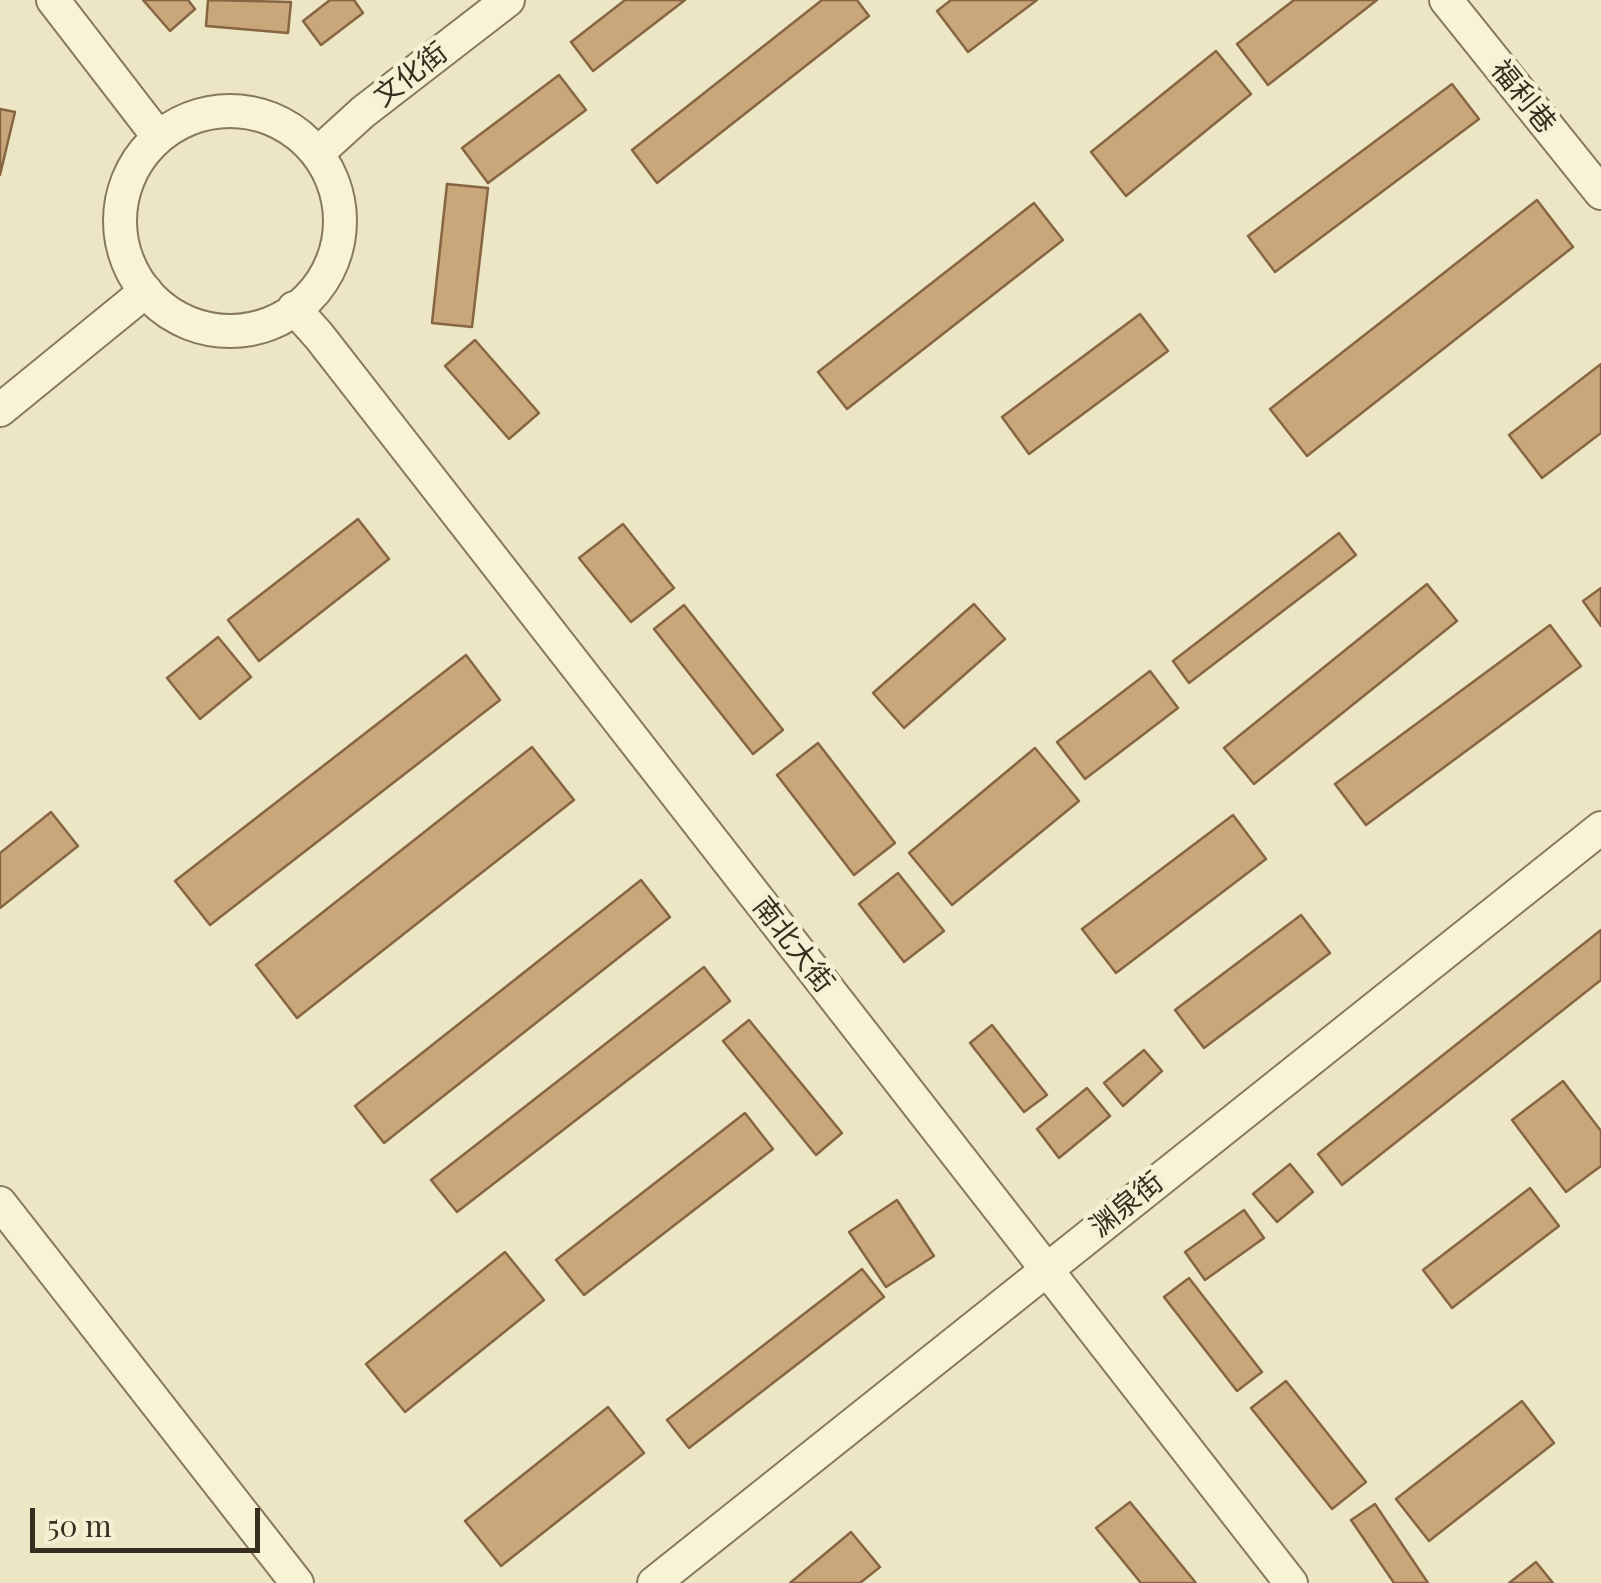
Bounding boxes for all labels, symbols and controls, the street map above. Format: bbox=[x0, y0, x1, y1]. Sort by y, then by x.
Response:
street label: 文化街 bbox=[368, 36, 454, 114]
street label: 福利巷 bbox=[1484, 54, 1562, 140]
street label: 南北大街 bbox=[745, 891, 841, 999]
street label: 渊泉街 bbox=[1084, 1166, 1170, 1244]
scale bar bbox=[35, 1488, 265, 1550]
text: 50 m bbox=[47, 1505, 112, 1545]

